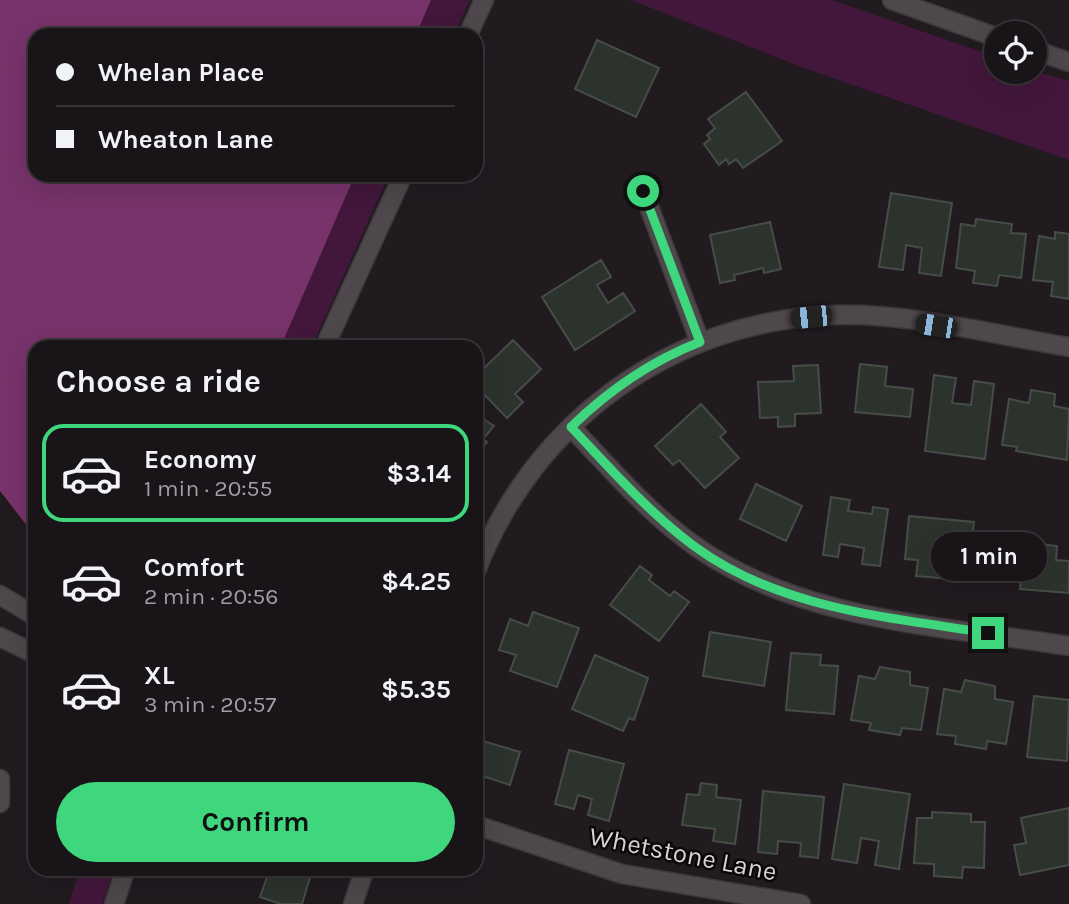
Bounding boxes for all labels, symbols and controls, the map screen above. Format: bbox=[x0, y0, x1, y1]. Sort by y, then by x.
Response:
map controls bbox=[984, 21, 1047, 84]
button: locate bbox=[984, 21, 1047, 84]
text: Whelan Place bbox=[98, 57, 264, 88]
text: Wheaton Lane bbox=[98, 124, 274, 155]
route start bbox=[627, 175, 659, 207]
car bbox=[790, 304, 833, 330]
car bbox=[914, 312, 959, 340]
text: Choose a ride bbox=[56, 363, 261, 400]
icon: car bbox=[60, 442, 123, 505]
text: Economy bbox=[144, 444, 256, 475]
text: $3.14 bbox=[387, 458, 451, 489]
text: 1 min · 20:55 bbox=[144, 475, 273, 502]
callout: 1 min bbox=[930, 532, 1046, 580]
text: 1 min bbox=[960, 543, 1018, 570]
icon: car bbox=[60, 550, 123, 613]
text: Comfort bbox=[144, 552, 245, 583]
text: $4.25 bbox=[381, 566, 451, 597]
text: 2 min · 20:56 bbox=[144, 583, 279, 610]
route end bbox=[972, 617, 1004, 649]
icon: car bbox=[60, 658, 123, 721]
text: XL bbox=[144, 660, 175, 691]
text: $5.35 bbox=[381, 674, 451, 705]
text: 3 min · 20:57 bbox=[144, 691, 276, 718]
button: Confirm bbox=[56, 782, 455, 862]
street label: Whetstone Lane bbox=[587, 821, 779, 887]

